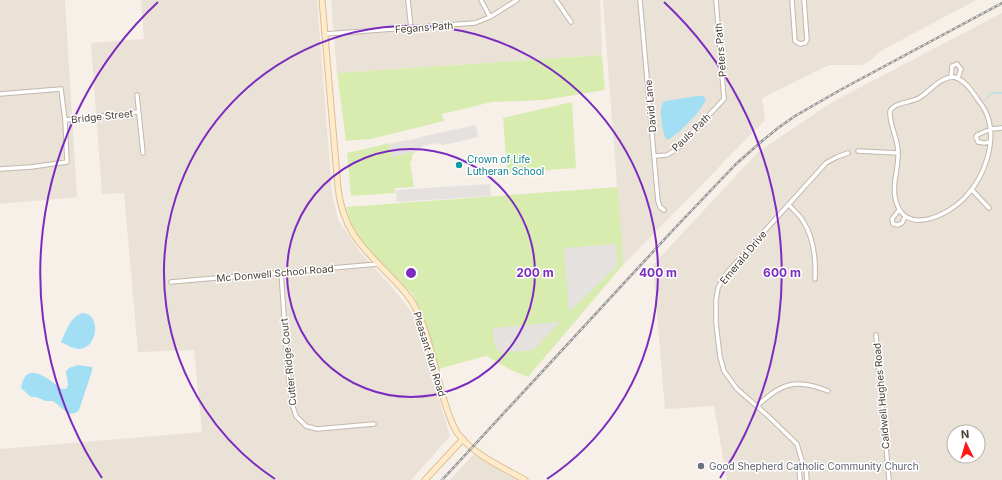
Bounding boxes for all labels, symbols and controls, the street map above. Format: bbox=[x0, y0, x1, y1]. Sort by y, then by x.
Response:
street label: Fegans Path bbox=[395, 19, 454, 35]
street label: Peters Path bbox=[712, 22, 728, 78]
street label: David Lane bbox=[642, 79, 658, 133]
street label: Bridge Street bbox=[71, 107, 134, 125]
street label: Pauls Path bbox=[669, 110, 713, 154]
place label: Crown of Life Lutheran School bbox=[467, 153, 544, 177]
marker: Crown of Life Lutheran School bbox=[454, 160, 464, 170]
street label: Emerald Drive bbox=[717, 228, 769, 286]
street label: Mc Donwell School Road bbox=[216, 262, 334, 284]
text: 200 m bbox=[516, 265, 554, 280]
text: 400 m bbox=[639, 265, 677, 280]
text: 600 m bbox=[763, 265, 801, 280]
centre of rings bbox=[404, 266, 418, 280]
street label: Pleasant Run Road bbox=[411, 310, 449, 398]
street label: Cutter Ridge Court bbox=[277, 317, 299, 406]
street label: Caldwell Hughes Road bbox=[870, 342, 892, 450]
north arrow bbox=[946, 424, 986, 464]
text: N bbox=[960, 427, 970, 441]
place label: Good Shepherd Catholic Community Church bbox=[709, 460, 919, 472]
marker: Good Shepherd Catholic Community Church bbox=[696, 461, 706, 471]

